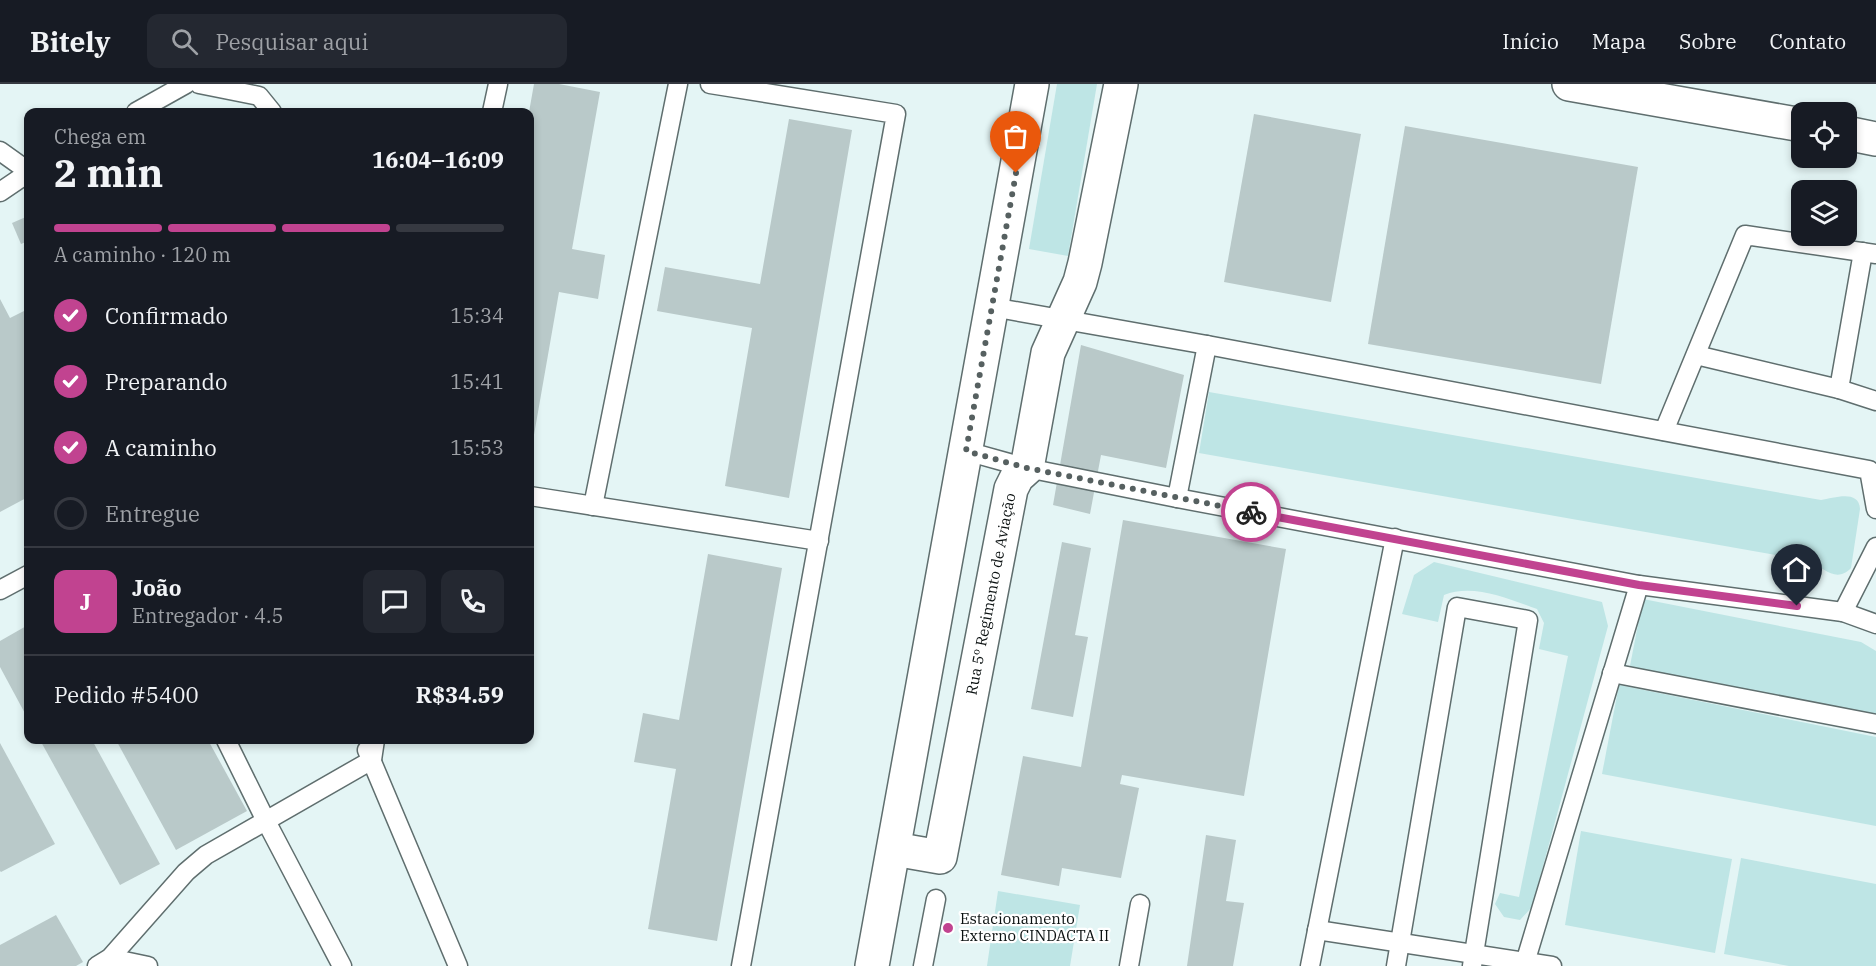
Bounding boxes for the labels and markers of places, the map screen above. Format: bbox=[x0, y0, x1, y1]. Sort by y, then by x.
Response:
pin bbox=[990, 111, 1041, 173]
pin bbox=[1771, 544, 1822, 606]
place label: Estacionamento Externo CINDACTA II bbox=[960, 909, 1109, 945]
marker: Estacionamento Externo CINDACTA II bbox=[941, 921, 955, 935]

